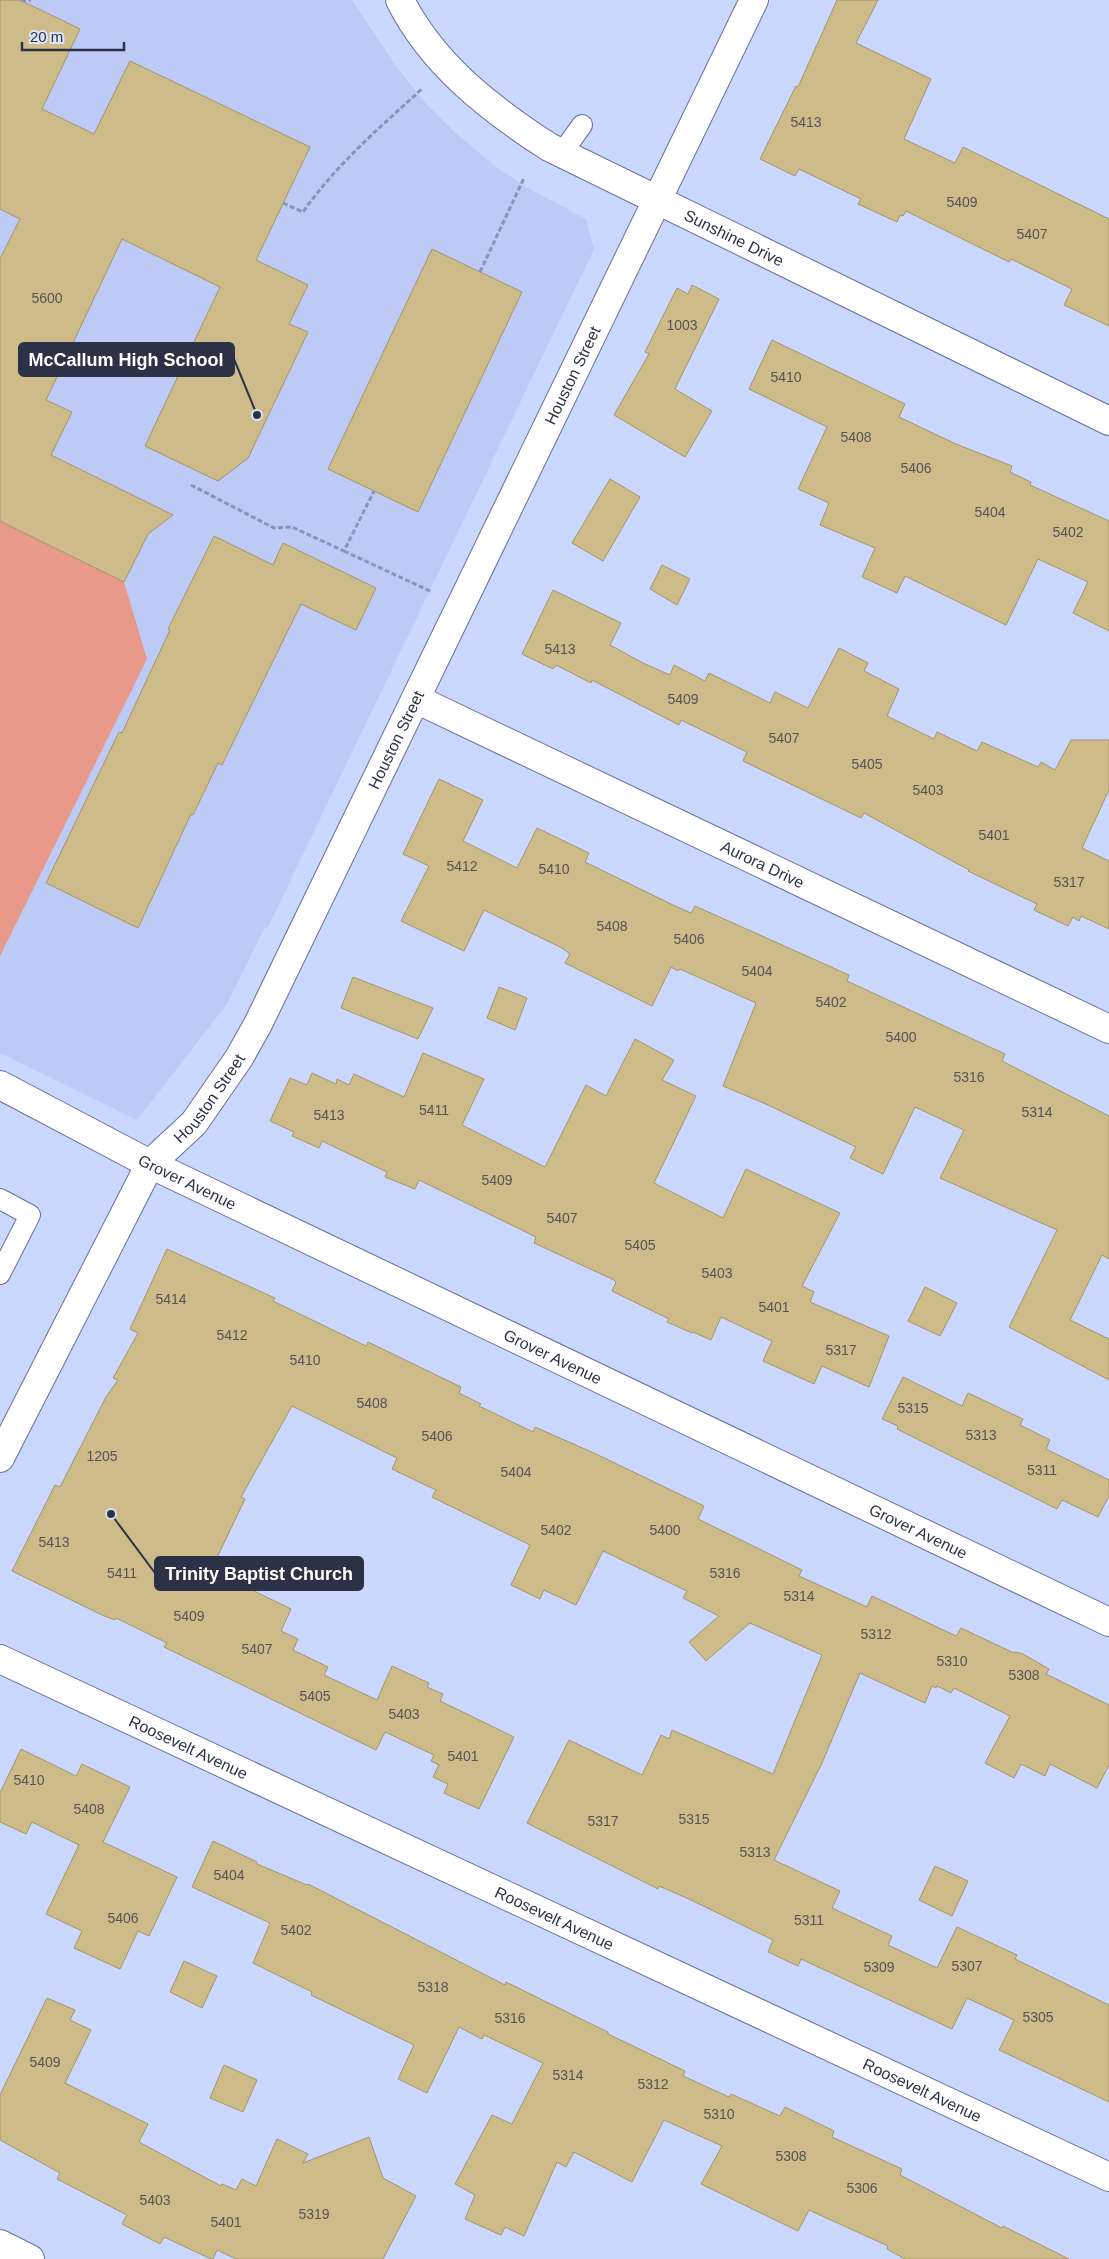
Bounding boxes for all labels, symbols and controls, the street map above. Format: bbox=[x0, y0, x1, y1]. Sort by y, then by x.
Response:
scale bar bbox=[22, 20, 125, 52]
text: 20 m bbox=[30, 28, 63, 45]
house number: 5413 bbox=[790, 114, 822, 130]
house number: 5409 bbox=[946, 194, 978, 210]
street label: Sunshine Drive bbox=[682, 206, 787, 269]
house number: 5407 bbox=[1016, 226, 1048, 242]
house number: 5600 bbox=[31, 290, 63, 306]
house number: 1003 bbox=[666, 317, 698, 333]
street label: Houston Street bbox=[541, 323, 603, 427]
callout: McCallum High School bbox=[19, 343, 234, 376]
text: McCallum High School bbox=[28, 350, 224, 370]
house number: 5410 bbox=[770, 369, 802, 385]
house number: 5408 bbox=[840, 429, 872, 445]
house number: 5406 bbox=[900, 460, 932, 476]
house number: 5404 bbox=[974, 504, 1006, 520]
house number: 5402 bbox=[1052, 524, 1084, 540]
house number: 5413 bbox=[544, 641, 576, 657]
street label: Houston Street bbox=[365, 688, 427, 792]
house number: 5409 bbox=[667, 691, 699, 707]
house number: 5407 bbox=[768, 730, 800, 746]
house number: 5405 bbox=[851, 756, 883, 772]
house number: 5403 bbox=[912, 782, 944, 798]
house number: 5401 bbox=[978, 827, 1010, 843]
street label: Aurora Drive bbox=[718, 837, 807, 891]
house number: 5412 bbox=[446, 858, 478, 874]
house number: 5410 bbox=[538, 861, 570, 877]
house number: 5317 bbox=[1053, 874, 1085, 890]
house number: 5408 bbox=[596, 918, 628, 934]
house number: 5406 bbox=[673, 931, 705, 947]
house number: 5404 bbox=[741, 963, 773, 979]
house number: 5402 bbox=[815, 994, 847, 1010]
house number: 5400 bbox=[885, 1029, 917, 1045]
street label: Houston Street bbox=[170, 1051, 248, 1146]
house number: 5316 bbox=[953, 1069, 985, 1085]
house number: 5411 bbox=[419, 1102, 449, 1118]
house number: 5314 bbox=[1021, 1104, 1053, 1120]
house number: 5413 bbox=[313, 1107, 345, 1123]
street label: Grover Avenue bbox=[136, 1151, 239, 1213]
house number: 5409 bbox=[481, 1172, 513, 1188]
house number: 5407 bbox=[546, 1210, 578, 1226]
house number: 5405 bbox=[624, 1237, 656, 1253]
house number: 5403 bbox=[701, 1265, 733, 1281]
house number: 5414 bbox=[155, 1291, 187, 1307]
house number: 5401 bbox=[758, 1299, 790, 1315]
street label: Grover Avenue bbox=[501, 1326, 605, 1387]
house number: 5412 bbox=[216, 1327, 248, 1343]
house number: 5317 bbox=[825, 1342, 857, 1358]
house number: 5410 bbox=[289, 1352, 321, 1368]
house number: 5408 bbox=[356, 1395, 388, 1411]
house number: 5315 bbox=[897, 1400, 929, 1416]
house number: 5313 bbox=[965, 1427, 997, 1443]
house number: 5406 bbox=[421, 1428, 453, 1444]
house number: 1205 bbox=[86, 1448, 118, 1464]
house number: 5311 bbox=[1027, 1462, 1057, 1478]
house number: 5404 bbox=[500, 1464, 532, 1480]
street label: Grover Avenue bbox=[867, 1500, 970, 1562]
house number: 5402 bbox=[540, 1522, 572, 1538]
house number: 5400 bbox=[649, 1522, 681, 1538]
house number: 5413 bbox=[38, 1534, 70, 1550]
callout: Trinity Baptist Church bbox=[155, 1557, 363, 1590]
text: Trinity Baptist Church bbox=[165, 1564, 353, 1584]
house number: 5411 bbox=[107, 1565, 137, 1581]
house number: 5316 bbox=[709, 1565, 741, 1581]
house number: 5314 bbox=[783, 1588, 815, 1604]
house number: 5409 bbox=[173, 1608, 205, 1624]
house number: 5312 bbox=[860, 1626, 892, 1642]
house number: 5407 bbox=[241, 1641, 273, 1657]
house number: 5310 bbox=[936, 1653, 968, 1669]
house number: 5308 bbox=[1008, 1667, 1040, 1683]
house number: 5405 bbox=[299, 1688, 331, 1704]
house number: 5403 bbox=[388, 1706, 420, 1722]
street label: Roosevelt Avenue bbox=[127, 1712, 250, 1782]
house number: 5401 bbox=[447, 1748, 479, 1764]
house number: 5410 bbox=[13, 1772, 45, 1788]
house number: 5408 bbox=[73, 1801, 105, 1817]
house number: 5315 bbox=[678, 1811, 710, 1827]
house number: 5317 bbox=[587, 1813, 619, 1829]
house number: 5313 bbox=[739, 1844, 771, 1860]
house number: 5404 bbox=[213, 1867, 245, 1883]
street label: Roosevelt Avenue bbox=[493, 1883, 617, 1953]
house number: 5406 bbox=[107, 1910, 139, 1926]
house number: 5311 bbox=[794, 1912, 824, 1928]
house number: 5402 bbox=[280, 1922, 312, 1938]
house number: 5307 bbox=[951, 1958, 983, 1974]
house number: 5309 bbox=[863, 1959, 895, 1975]
house number: 5318 bbox=[417, 1979, 449, 1995]
house number: 5305 bbox=[1022, 2009, 1054, 2025]
house number: 5316 bbox=[494, 2010, 526, 2026]
house number: 5409 bbox=[29, 2054, 61, 2070]
street label: Roosevelt Avenue bbox=[860, 2055, 984, 2125]
house number: 5314 bbox=[552, 2067, 584, 2083]
house number: 5312 bbox=[637, 2076, 669, 2092]
house number: 5310 bbox=[703, 2106, 735, 2122]
house number: 5308 bbox=[775, 2148, 807, 2164]
house number: 5306 bbox=[846, 2180, 878, 2196]
house number: 5403 bbox=[139, 2192, 171, 2208]
house number: 5319 bbox=[298, 2206, 330, 2222]
house number: 5401 bbox=[210, 2214, 242, 2230]

